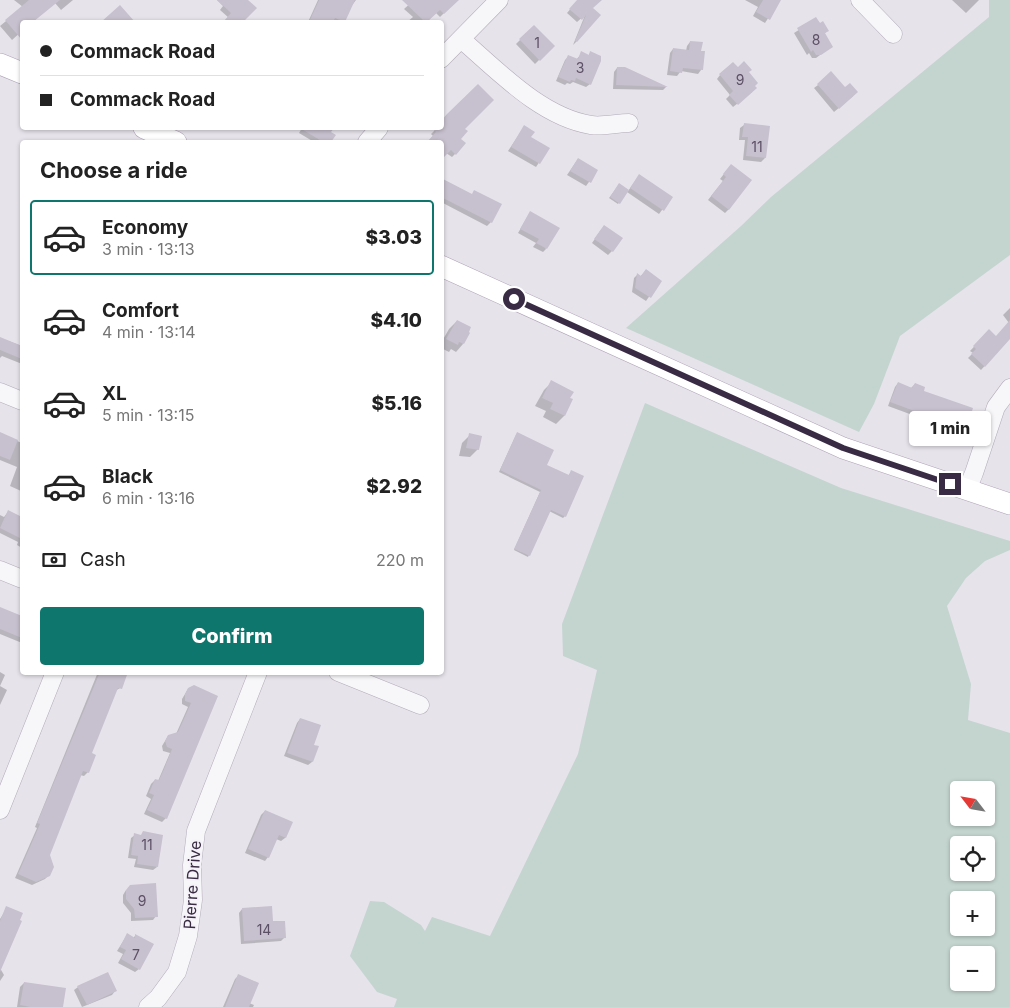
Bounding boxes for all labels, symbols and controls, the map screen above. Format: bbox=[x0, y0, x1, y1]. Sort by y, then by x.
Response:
house number: 8 bbox=[812, 31, 820, 48]
house number: 1 bbox=[534, 34, 540, 51]
text: Commack Road bbox=[70, 40, 215, 63]
house number: 3 bbox=[576, 59, 584, 76]
house number: 9 bbox=[736, 71, 744, 88]
text: Commack Road bbox=[70, 88, 215, 111]
house number: 11 bbox=[751, 138, 763, 155]
text: Choose a ride bbox=[40, 157, 188, 183]
icon: car bbox=[42, 215, 87, 260]
text: Economy bbox=[102, 216, 188, 239]
text: $3.03 bbox=[366, 226, 422, 249]
text: 3 min · 13:13 bbox=[102, 239, 195, 259]
route start bbox=[503, 288, 525, 310]
icon: car bbox=[42, 298, 87, 343]
text: Comfort bbox=[102, 299, 179, 322]
text: $4.10 bbox=[371, 309, 422, 332]
text: 4 min · 13:14 bbox=[102, 322, 196, 342]
icon: car bbox=[42, 381, 87, 426]
text: XL bbox=[102, 382, 127, 405]
text: $5.16 bbox=[372, 392, 422, 415]
text: 5 min · 13:15 bbox=[102, 405, 194, 425]
callout: 1 min bbox=[909, 412, 991, 446]
text: 1 min bbox=[930, 418, 970, 438]
icon: car bbox=[42, 464, 87, 509]
text: Black bbox=[102, 465, 153, 488]
route end bbox=[939, 473, 961, 495]
text: $2.92 bbox=[366, 475, 422, 498]
text: 6 min · 13:16 bbox=[102, 488, 195, 508]
icon: cash bbox=[40, 546, 68, 574]
text: Cash bbox=[80, 548, 126, 571]
text: 220 m bbox=[376, 550, 424, 570]
button: Confirm bbox=[40, 607, 424, 665]
north arrow bbox=[950, 781, 995, 826]
map controls bbox=[950, 781, 995, 991]
house number: 11 bbox=[141, 836, 153, 853]
button: locate bbox=[950, 836, 995, 881]
street label: Pierre Drive bbox=[179, 840, 205, 930]
button: + bbox=[950, 891, 995, 936]
house number: 9 bbox=[138, 892, 146, 909]
house number: 14 bbox=[257, 921, 271, 938]
house number: 7 bbox=[132, 946, 140, 963]
button: − bbox=[950, 946, 995, 991]

